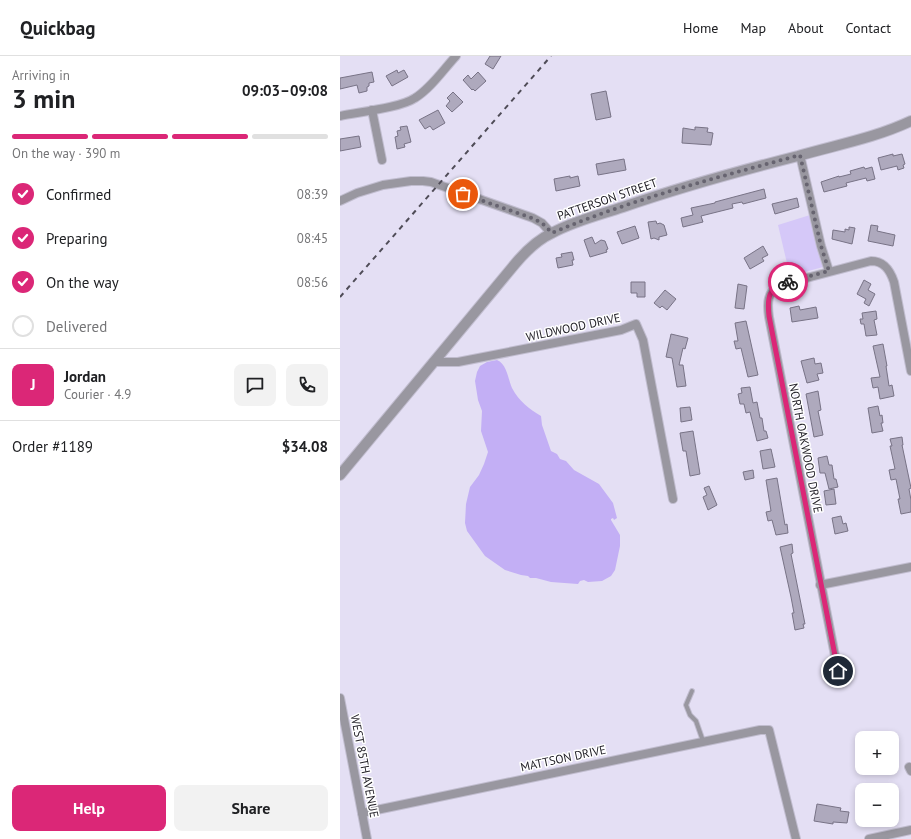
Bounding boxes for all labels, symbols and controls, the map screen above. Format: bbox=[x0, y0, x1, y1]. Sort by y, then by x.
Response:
text: Quickbag bbox=[20, 16, 95, 40]
text: Home bbox=[683, 19, 718, 37]
text: Map bbox=[740, 19, 766, 37]
text: About bbox=[788, 19, 824, 37]
text: Contact bbox=[846, 19, 891, 37]
text: Arriving in bbox=[12, 67, 70, 84]
text: 09:03–09:08 bbox=[242, 81, 328, 100]
text: 3 min bbox=[12, 82, 75, 115]
text: On the way · 390 m bbox=[12, 145, 120, 162]
street label: PATTERSON STREET bbox=[555, 175, 659, 223]
pin bbox=[446, 177, 480, 211]
icon: check bbox=[12, 183, 34, 205]
icon: bag bbox=[452, 183, 474, 205]
text: Confirmed bbox=[46, 185, 111, 204]
text: 08:39 bbox=[297, 186, 328, 203]
icon: check bbox=[12, 227, 34, 249]
text: Preparing bbox=[46, 229, 108, 248]
text: 08:45 bbox=[297, 230, 328, 247]
courier bbox=[768, 262, 808, 302]
icon: check bbox=[12, 271, 34, 293]
icon: bike bbox=[777, 271, 799, 293]
text: On the way bbox=[46, 273, 119, 292]
text: 08:56 bbox=[297, 274, 328, 291]
street label: WILDWOOD DRIVE bbox=[524, 310, 622, 344]
text: Delivered bbox=[46, 317, 107, 336]
button: chat bbox=[234, 364, 276, 406]
button: phone bbox=[286, 364, 328, 406]
text: Jordan bbox=[64, 367, 106, 386]
text: J bbox=[30, 375, 36, 394]
street label: NORTH OAKWOOD DRIVE bbox=[786, 382, 826, 514]
text: Courier · 4.9 bbox=[64, 386, 131, 403]
text: Order #1189 bbox=[12, 437, 93, 456]
text: $34.08 bbox=[282, 437, 328, 456]
pin bbox=[821, 654, 855, 688]
icon: home bbox=[827, 660, 849, 682]
street label: WEST 85TH AVENUE bbox=[348, 713, 382, 819]
map controls bbox=[855, 731, 899, 827]
button: + bbox=[855, 731, 899, 775]
street label: MATTSON DRIVE bbox=[519, 742, 607, 774]
button: − bbox=[855, 783, 899, 827]
button: Help bbox=[12, 785, 166, 831]
button: Share bbox=[174, 785, 328, 831]

